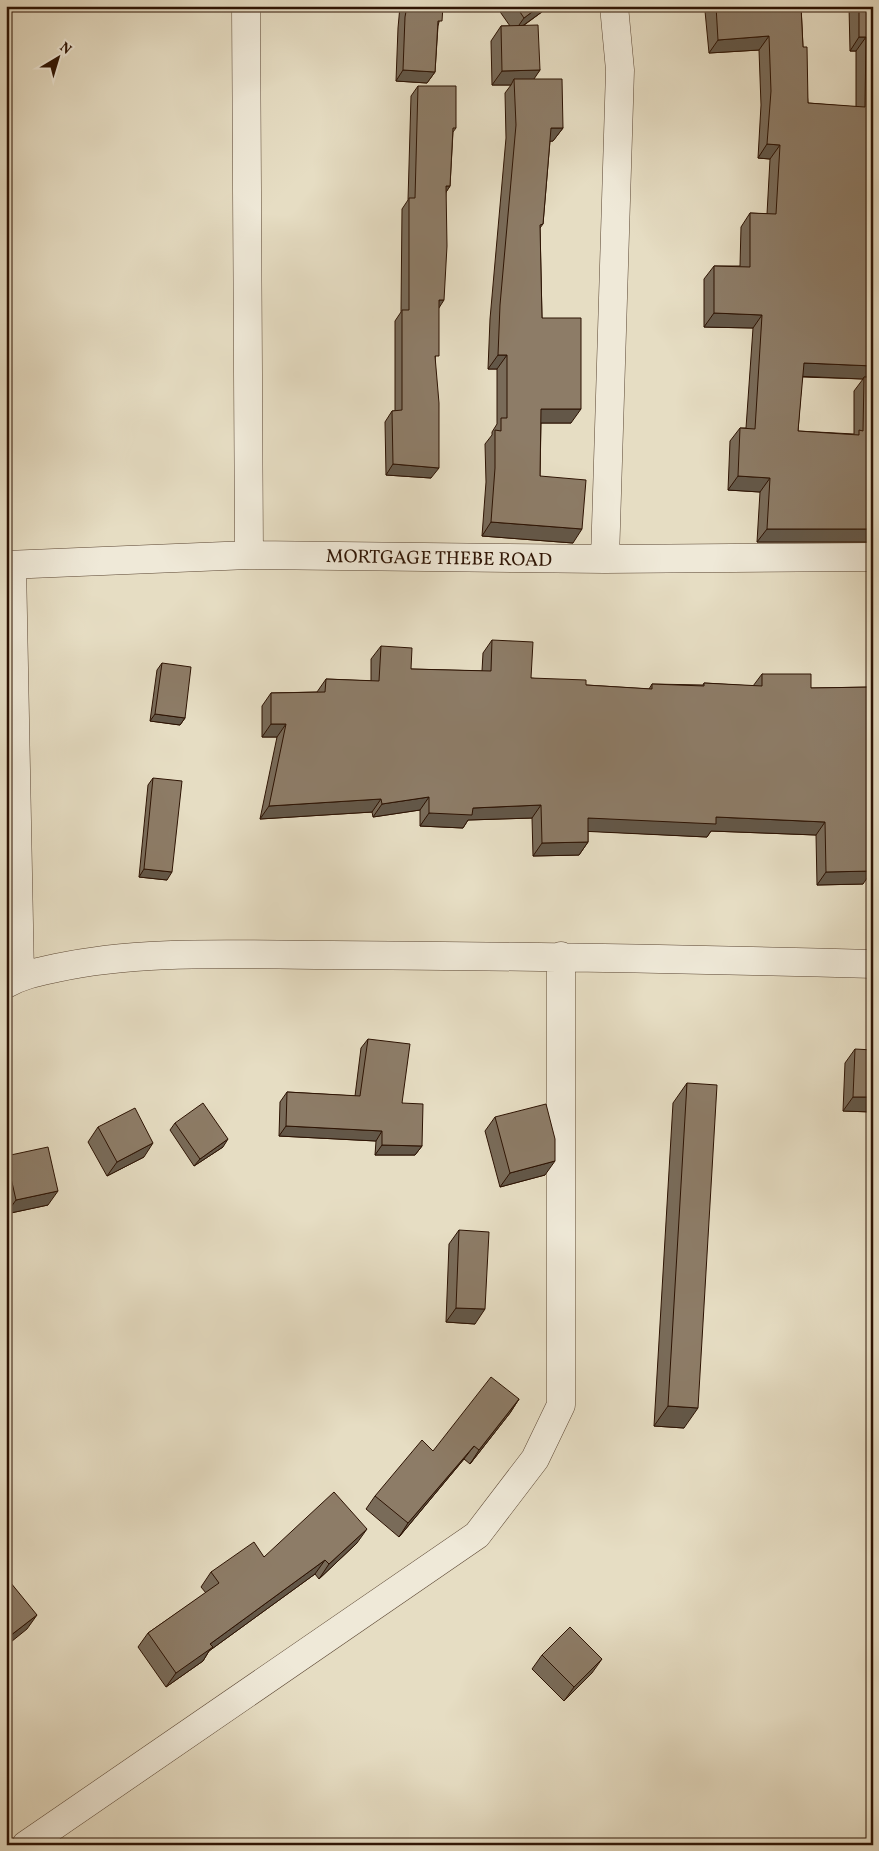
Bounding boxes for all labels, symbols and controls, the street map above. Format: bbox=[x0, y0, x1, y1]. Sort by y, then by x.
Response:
north arrow bbox=[32, 32, 82, 82]
text: N bbox=[55, 38, 75, 60]
street label: MORTGAGE THEBE ROAD bbox=[326, 544, 552, 574]

